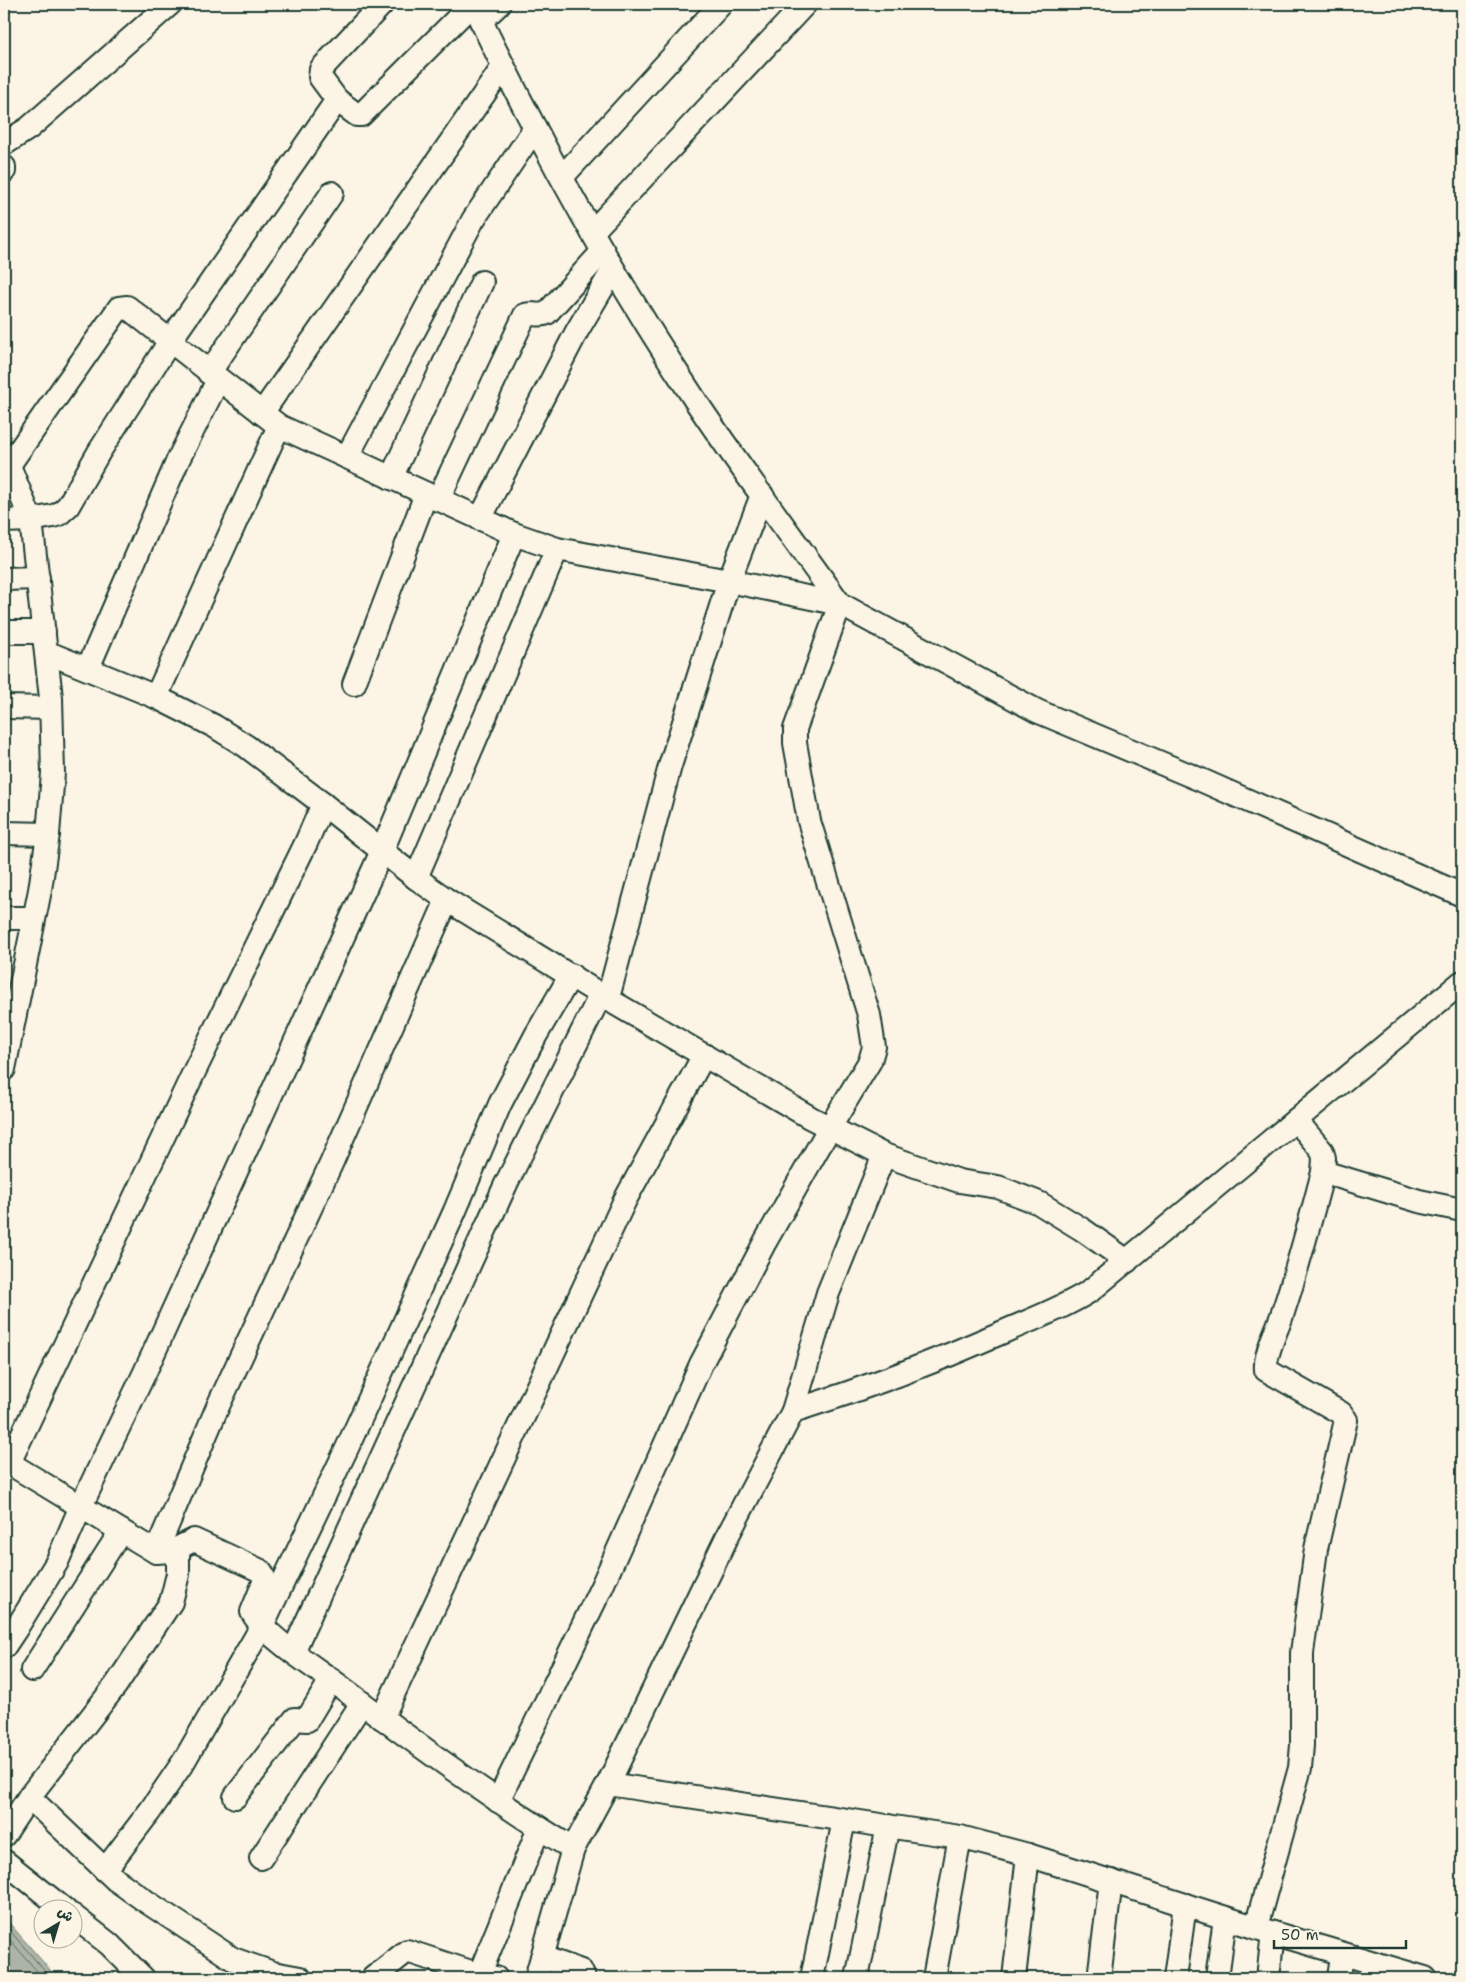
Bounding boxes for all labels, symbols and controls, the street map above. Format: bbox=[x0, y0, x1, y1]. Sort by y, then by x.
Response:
north arrow bbox=[32, 1900, 82, 1950]
text: ش bbox=[54, 1902, 78, 1926]
scale bar bbox=[1274, 1917, 1406, 1949]
text: 50 m bbox=[1281, 1925, 1319, 1945]

